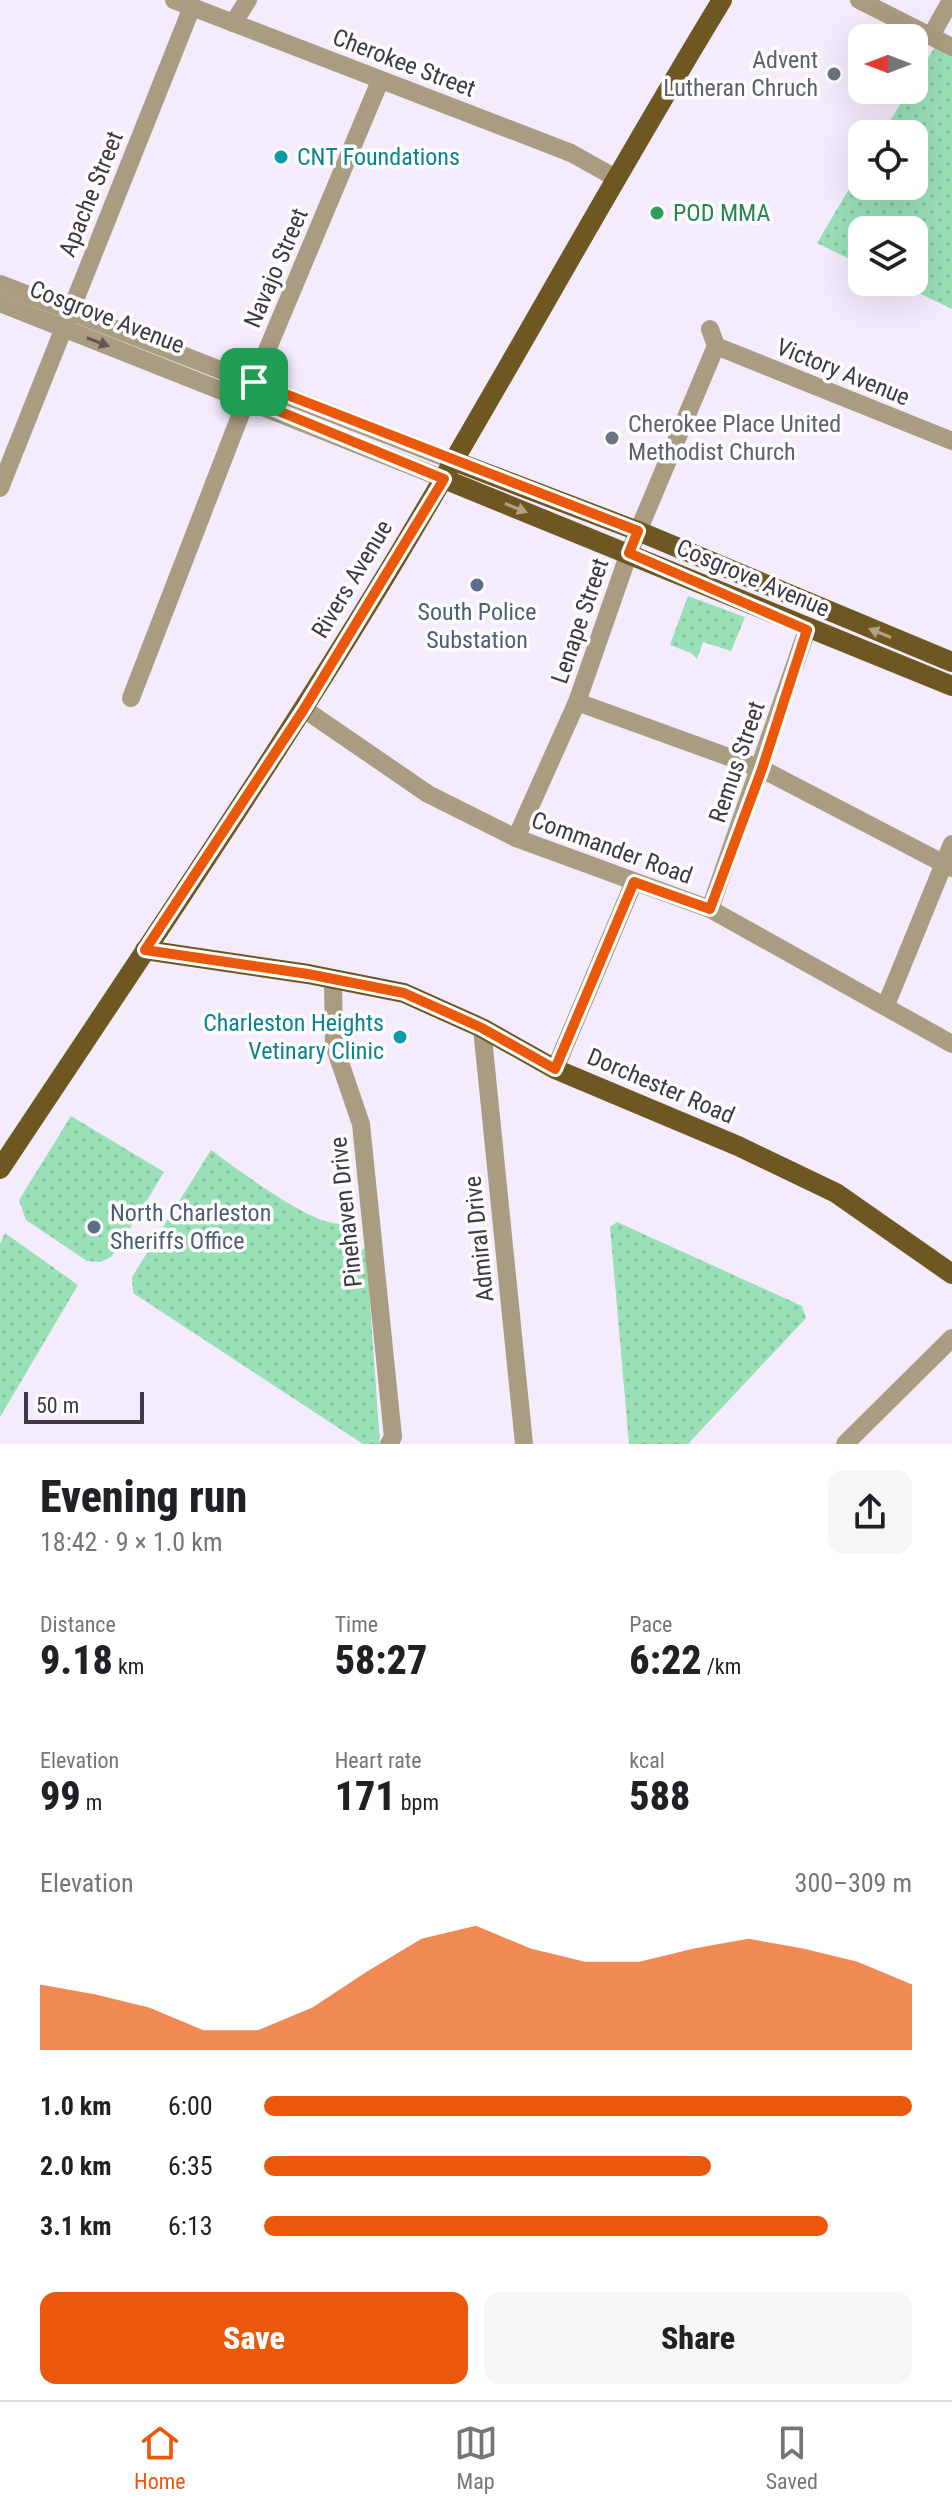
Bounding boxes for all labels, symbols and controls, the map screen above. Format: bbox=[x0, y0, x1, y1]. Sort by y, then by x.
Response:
street label: Cherokee Street bbox=[329, 23, 479, 103]
north arrow bbox=[848, 24, 928, 104]
map controls bbox=[848, 24, 928, 296]
place label: Advent Lutheran Chruch bbox=[663, 46, 818, 102]
marker: Advent Lutheran Chruch bbox=[825, 65, 843, 83]
button: locate bbox=[848, 120, 928, 200]
street label: Apache Street bbox=[53, 127, 129, 261]
place label: CNT Foundations bbox=[297, 143, 460, 171]
marker: CNT Foundations bbox=[272, 148, 290, 166]
place label: POD MMA bbox=[673, 199, 770, 227]
street label: Navajo Street bbox=[238, 204, 314, 332]
marker: POD MMA bbox=[648, 204, 666, 222]
button: layers bbox=[848, 216, 928, 296]
street label: Cosgrove Avenue bbox=[26, 275, 188, 359]
street label: Victory Avenue bbox=[772, 333, 914, 411]
one-way arrow bbox=[86, 336, 110, 349]
pin bbox=[220, 348, 288, 416]
icon: arrive bbox=[232, 360, 276, 404]
place label: Cherokee Place United Methodist Church bbox=[628, 410, 841, 466]
marker: Cherokee Place United Methodist Church bbox=[603, 429, 621, 447]
one-way arrow bbox=[504, 502, 528, 515]
street label: Rivers Avenue bbox=[306, 515, 398, 643]
street label: Cosgrove Avenue bbox=[672, 533, 834, 623]
street label: Lenape Street bbox=[545, 555, 615, 687]
marker: South Police Substation bbox=[468, 576, 486, 594]
place label: South Police Substation bbox=[418, 598, 536, 654]
one-way arrow bbox=[868, 626, 892, 639]
street label: Remus Street bbox=[703, 698, 771, 826]
street label: Commander Road bbox=[528, 806, 696, 890]
place label: Charleston Heights Vetinary Clinic bbox=[203, 1009, 384, 1065]
marker: Charleston Heights Vetinary Clinic bbox=[391, 1028, 409, 1046]
street label: Dorchester Road bbox=[583, 1042, 739, 1130]
street label: Pinehaven Drive bbox=[324, 1135, 368, 1289]
street label: Admiral Drive bbox=[458, 1175, 500, 1303]
place label: North Charleston Sheriffs Office bbox=[110, 1199, 271, 1255]
marker: North Charleston Sheriffs Office bbox=[85, 1218, 103, 1236]
scale bar bbox=[24, 1388, 144, 1424]
text: 50 m bbox=[36, 1393, 79, 1418]
button: share bbox=[828, 1470, 912, 1554]
text: Evening run bbox=[40, 1471, 247, 1523]
text: 18:42 · 9 × 1.0 km bbox=[40, 1527, 222, 1557]
text: Distance bbox=[40, 1612, 116, 1637]
text: Time bbox=[335, 1612, 378, 1637]
text: Pace bbox=[629, 1612, 672, 1637]
text: 9.18 bbox=[40, 1637, 113, 1684]
text: 58:27 bbox=[335, 1637, 427, 1684]
text: 6:22 bbox=[629, 1637, 702, 1684]
text: km bbox=[113, 1654, 144, 1679]
text: /km bbox=[702, 1654, 741, 1679]
text: Elevation bbox=[40, 1748, 119, 1773]
text: Heart rate bbox=[335, 1748, 422, 1773]
text: kcal bbox=[629, 1748, 665, 1773]
text: 99 bbox=[40, 1773, 81, 1820]
text: 171 bbox=[335, 1773, 396, 1820]
text: 588 bbox=[629, 1773, 690, 1820]
text: m bbox=[81, 1790, 102, 1815]
text: bpm bbox=[396, 1790, 439, 1815]
text: Elevation bbox=[40, 1868, 134, 1898]
text: 300–309 m bbox=[795, 1868, 912, 1898]
text: 1.0 km bbox=[40, 2091, 112, 2121]
text: 6:00 bbox=[168, 2091, 213, 2121]
text: 2.0 km bbox=[40, 2151, 112, 2181]
text: 6:35 bbox=[168, 2151, 213, 2181]
text: 3.1 km bbox=[40, 2211, 112, 2241]
text: 6:13 bbox=[168, 2211, 213, 2241]
button: Save bbox=[40, 2292, 468, 2384]
button: Share bbox=[484, 2292, 912, 2384]
tab: Home bbox=[134, 2421, 186, 2494]
tab: Map bbox=[454, 2421, 498, 2494]
tab: Saved bbox=[766, 2421, 818, 2494]

